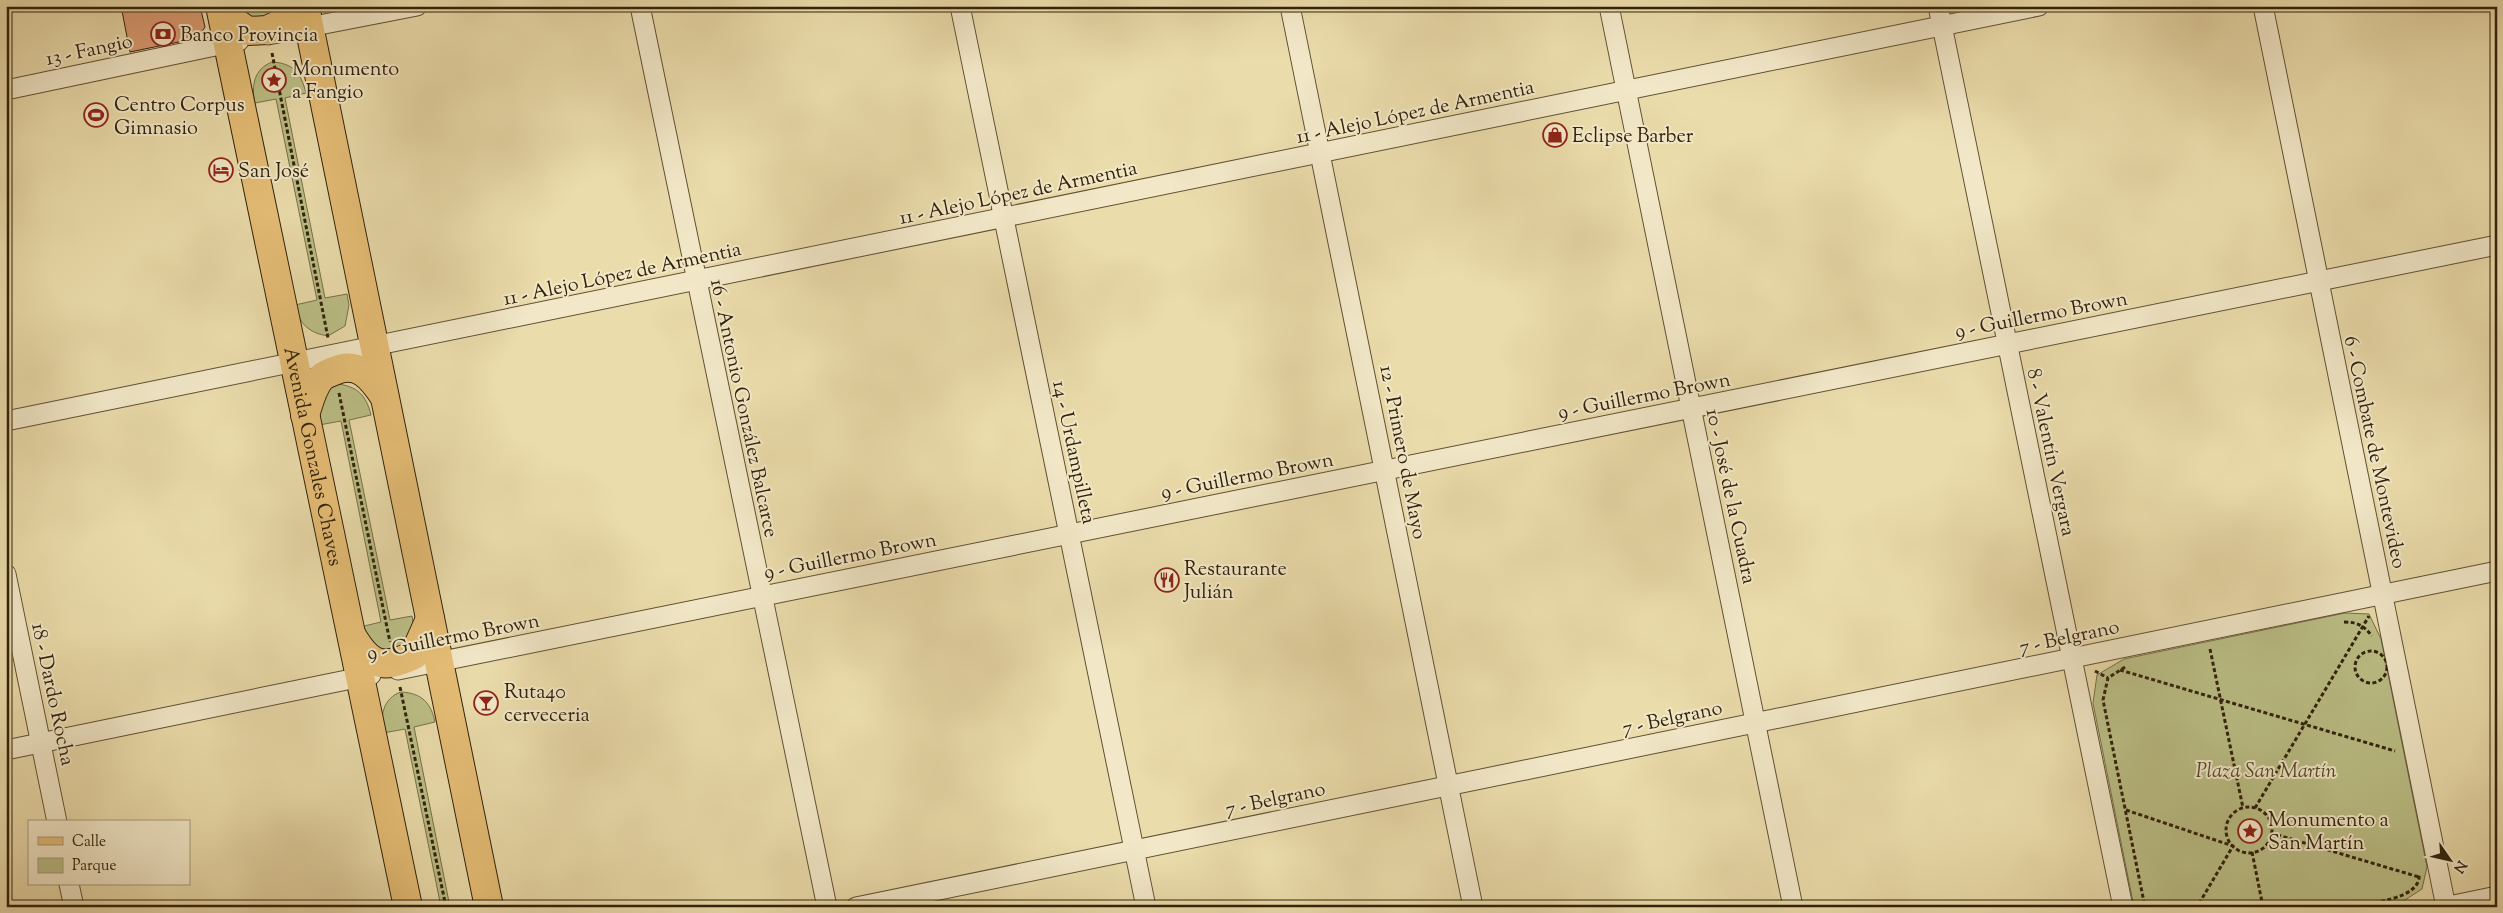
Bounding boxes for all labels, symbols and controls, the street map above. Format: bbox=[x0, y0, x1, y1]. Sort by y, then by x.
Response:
bank icon: Banco Provincia bbox=[150, 21, 176, 47]
place label: Banco Provincia bbox=[180, 22, 318, 51]
street label: 13 - Fangio bbox=[43, 28, 136, 75]
place label: Monumento a Fangio bbox=[292, 56, 399, 108]
place icon: Monumento a Fangio bbox=[261, 67, 287, 93]
street label: 11 - Alejo López de Armentia bbox=[1294, 74, 1537, 153]
place label: Centro Corpus Gimnasio bbox=[114, 92, 245, 144]
sports icon: Centro Corpus Gimnasio bbox=[83, 102, 109, 128]
shop icon: Eclipse Barber bbox=[1542, 122, 1568, 148]
place label: Eclipse Barber bbox=[1572, 123, 1694, 152]
street label: 11 - Alejo López de Armentia bbox=[897, 155, 1140, 234]
hotel icon: San José bbox=[208, 157, 234, 183]
place label: San José bbox=[238, 158, 309, 187]
street label: 11 - Alejo López de Armentia bbox=[501, 236, 744, 315]
street label: 16 - Antonio González Balcarce bbox=[701, 277, 784, 541]
street label: 9 - Guillermo Brown bbox=[1953, 285, 2130, 347]
street label: 6 - Combate de Montevideo bbox=[2335, 334, 2412, 572]
street label: Avenida Gonzales Chaves bbox=[275, 345, 349, 569]
street label: 12 - Primero de Mayo bbox=[1370, 363, 1433, 542]
street label: 9 - Guillermo Brown bbox=[1556, 366, 1733, 428]
street label: 8 - Valentín Vergara bbox=[2018, 366, 2081, 539]
street label: 14 - Urdampilleta bbox=[1043, 378, 1102, 527]
street label: 10 - José de la Cuadra bbox=[1697, 406, 1762, 587]
street label: 9 - Guillermo Brown bbox=[1159, 446, 1336, 508]
street label: 9 - Guillermo Brown bbox=[762, 526, 939, 588]
place label: Restaurante Julián bbox=[1183, 556, 1287, 608]
restaurant icon: Restaurante Julián bbox=[1154, 567, 1180, 593]
street label: 9 - Guillermo Brown bbox=[365, 607, 542, 669]
street label: 7 - Belgrano bbox=[2017, 614, 2122, 663]
street label: 18 - Dardo Rocha bbox=[22, 620, 81, 769]
place label: Ruta40 cerveceria bbox=[504, 679, 590, 731]
bar icon: Ruta40 cerveceria bbox=[473, 690, 499, 716]
street label: 7 - Belgrano bbox=[1620, 695, 1725, 744]
park label: Plaza San Martín bbox=[2196, 758, 2337, 787]
street label: 7 - Belgrano bbox=[1223, 776, 1328, 825]
place label: Monumento a San Martín bbox=[2268, 807, 2389, 859]
place icon: Monumento a San Martín bbox=[2237, 818, 2263, 844]
legend bbox=[28, 820, 190, 886]
text: Calle bbox=[72, 832, 106, 853]
north arrow bbox=[2426, 836, 2476, 886]
text: Parque bbox=[72, 856, 116, 877]
text: N bbox=[2448, 856, 2471, 876]

